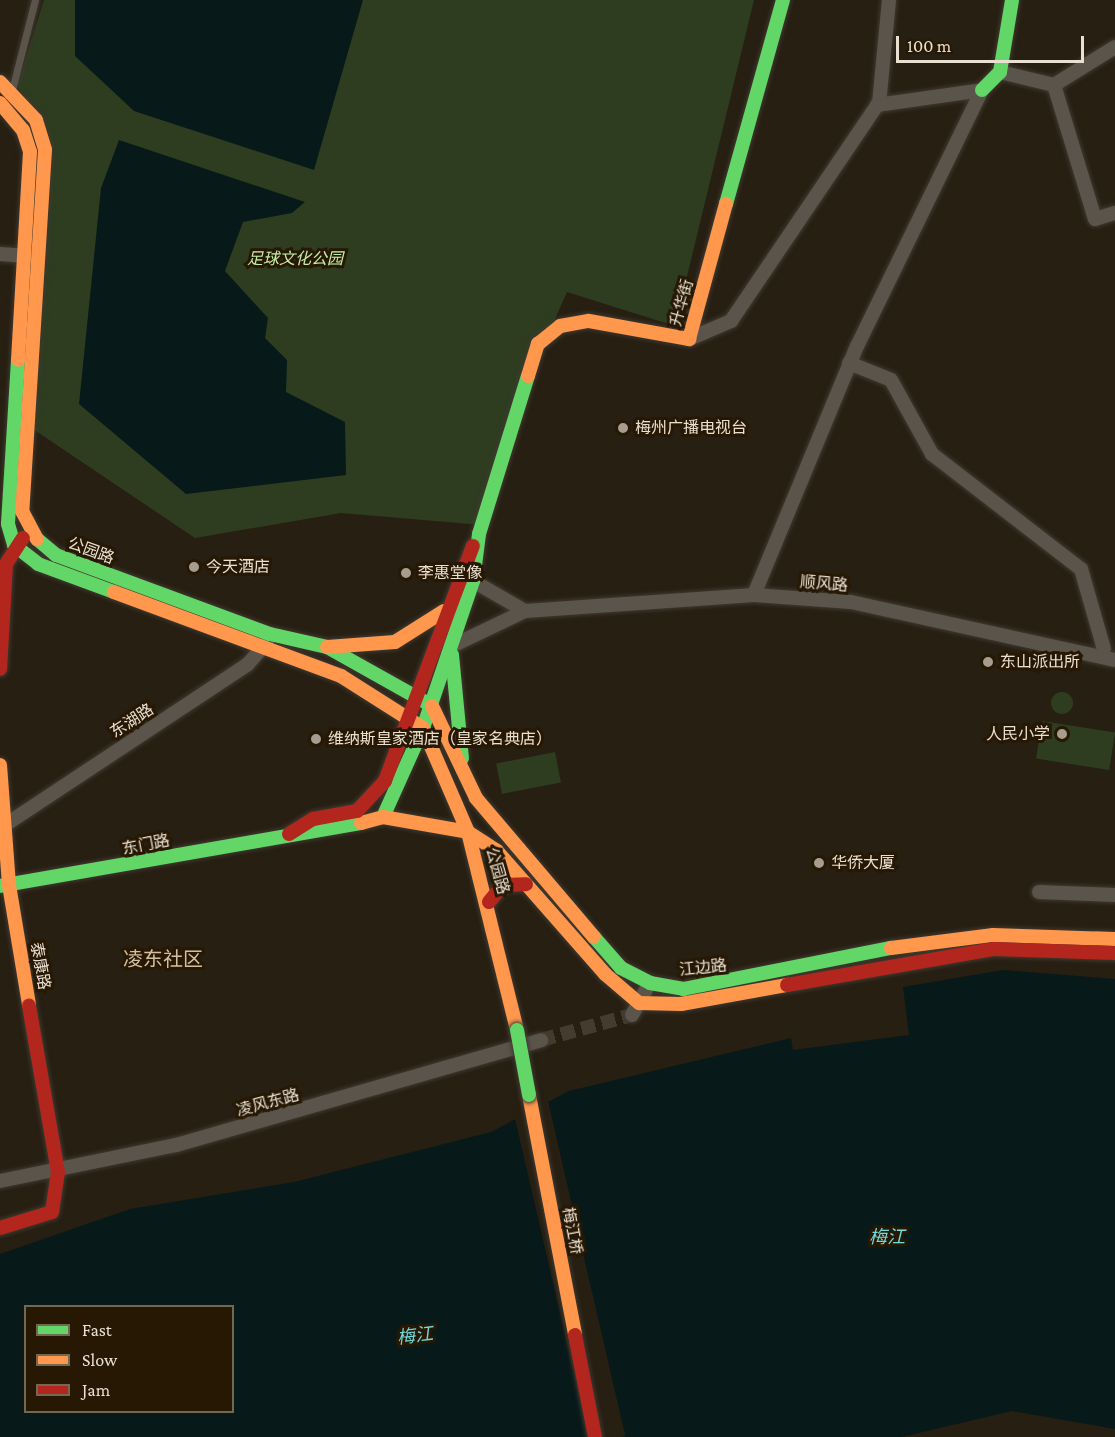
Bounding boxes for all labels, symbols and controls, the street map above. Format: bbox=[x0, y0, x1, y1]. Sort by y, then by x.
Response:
scale bar bbox=[899, 24, 1086, 62]
text: 100 m bbox=[907, 36, 951, 56]
park label: 足球文化公园 bbox=[247, 249, 343, 269]
street label: 升华街 bbox=[666, 277, 698, 329]
place label: 梅州广播电视台 bbox=[635, 418, 747, 438]
marker: 梅州广播电视台 bbox=[616, 421, 630, 435]
street label: 公园路 bbox=[65, 534, 117, 568]
place label: 今天酒店 bbox=[206, 557, 270, 577]
marker: 今天酒店 bbox=[187, 560, 201, 574]
place label: 李惠堂像 bbox=[418, 563, 482, 583]
marker: 李惠堂像 bbox=[399, 566, 413, 580]
street label: 顺风路 bbox=[799, 572, 849, 596]
place label: 东山派出所 bbox=[1000, 652, 1080, 672]
marker: 东山派出所 bbox=[981, 655, 995, 669]
street label: 东湖路 bbox=[107, 700, 157, 742]
place label: 人民小学 bbox=[986, 724, 1050, 744]
marker: 人民小学 bbox=[1055, 727, 1069, 741]
place label: 维纳斯皇家酒店（皇家名典店） bbox=[328, 729, 552, 749]
marker: 维纳斯皇家酒店（皇家名典店） bbox=[309, 732, 323, 746]
street label: 东门路 bbox=[121, 831, 171, 859]
street label: 公园路 bbox=[481, 845, 513, 897]
place label: 华侨大厦 bbox=[831, 853, 895, 873]
marker: 华侨大厦 bbox=[812, 856, 826, 870]
street label: 泰康路 bbox=[26, 941, 54, 991]
district label: 凌东社区 bbox=[123, 947, 203, 971]
street label: 江边路 bbox=[678, 956, 728, 980]
street label: 凌风东路 bbox=[235, 1085, 301, 1121]
street label: 梅江桥 bbox=[558, 1206, 586, 1256]
water label: 梅江 bbox=[869, 1226, 905, 1248]
legend bbox=[24, 1305, 234, 1413]
text: Fast bbox=[82, 1320, 112, 1340]
water label: 梅江 bbox=[396, 1323, 434, 1349]
text: Slow bbox=[82, 1350, 117, 1370]
text: Jam bbox=[82, 1380, 110, 1400]

